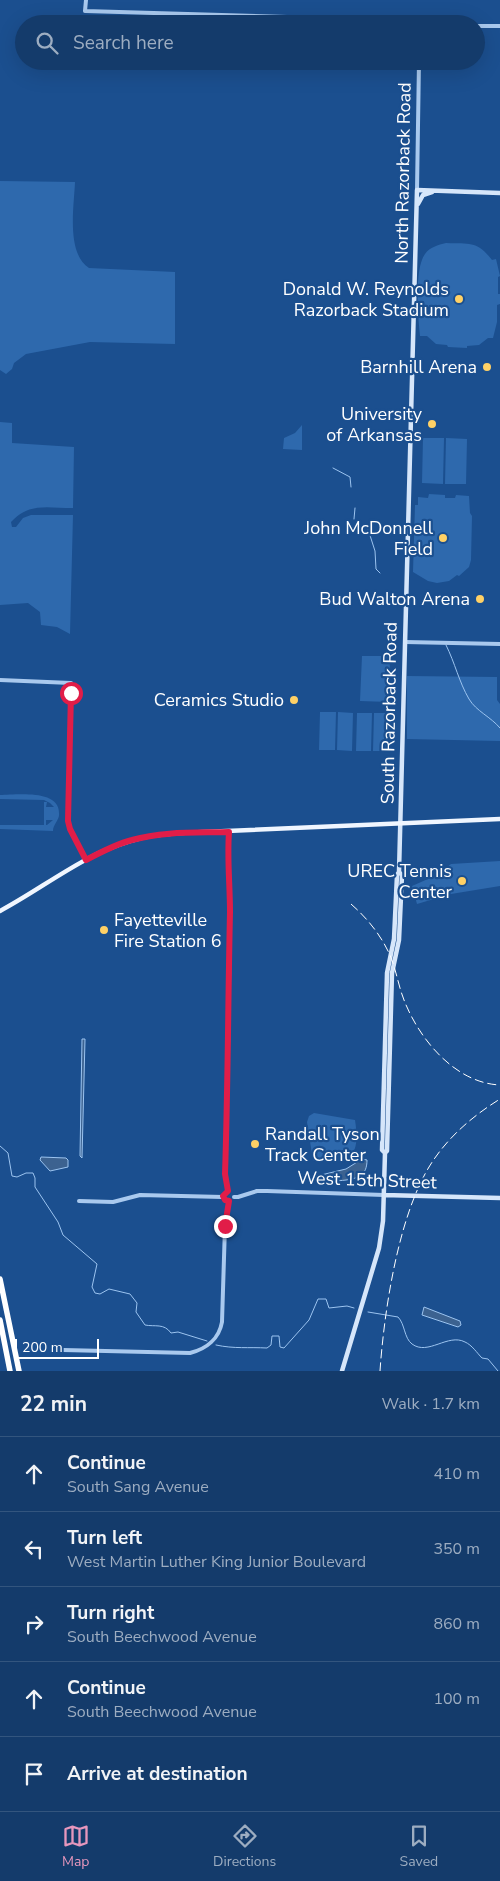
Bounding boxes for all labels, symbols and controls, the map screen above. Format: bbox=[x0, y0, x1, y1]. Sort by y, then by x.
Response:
search box bbox=[15, 15, 485, 70]
icon: search bbox=[33, 29, 61, 57]
text: Search here bbox=[73, 30, 174, 56]
street label: North Razorback Road bbox=[389, 82, 417, 264]
place label: Donald W. Reynolds Razorback Stadium bbox=[283, 277, 449, 322]
marker: Donald W. Reynolds Razorback Stadium bbox=[453, 293, 465, 305]
place label: Barnhill Arena bbox=[360, 355, 477, 379]
marker: Barnhill Arena bbox=[481, 361, 493, 373]
place label: University of Arkansas bbox=[326, 402, 423, 447]
marker: University of Arkansas bbox=[426, 418, 438, 430]
place label: John McDonnell Field bbox=[303, 516, 434, 561]
marker: John McDonnell Field bbox=[437, 532, 449, 544]
place label: Bud Walton Arena bbox=[319, 587, 470, 611]
marker: Bud Walton Arena bbox=[474, 593, 486, 605]
street label: South Razorback Road bbox=[375, 622, 403, 804]
route start bbox=[60, 682, 83, 705]
place label: Ceramics Studio bbox=[154, 688, 284, 712]
marker: Ceramics Studio bbox=[288, 694, 300, 706]
place label: UREC Tennis Center bbox=[347, 859, 453, 904]
marker: UREC Tennis Center bbox=[456, 875, 468, 887]
place label: Fayetteville Fire Station 6 bbox=[114, 908, 222, 953]
marker: Fayetteville Fire Station 6 bbox=[98, 924, 110, 936]
place label: Randall Tyson Track Center bbox=[265, 1122, 380, 1167]
marker: Randall Tyson Track Center bbox=[249, 1138, 261, 1150]
street label: West 15th Street bbox=[297, 1166, 438, 1194]
route end bbox=[214, 1215, 237, 1238]
scale bar bbox=[15, 1336, 99, 1359]
text: 200 m bbox=[22, 1338, 63, 1357]
text: 22 min bbox=[20, 1390, 87, 1418]
text: Walk · 1.7 km bbox=[382, 1393, 480, 1415]
text: Continue bbox=[67, 1450, 146, 1476]
icon: ahead bbox=[20, 1460, 48, 1488]
text: 410 m bbox=[433, 1463, 480, 1485]
text: South Sang Avenue bbox=[67, 1476, 209, 1498]
text: Turn left bbox=[67, 1525, 142, 1551]
icon: left bbox=[20, 1535, 48, 1563]
text: 350 m bbox=[433, 1538, 480, 1560]
text: West Martin Luther King Junior Boulevard bbox=[67, 1551, 366, 1573]
text: Turn right bbox=[67, 1600, 154, 1626]
icon: right bbox=[20, 1610, 48, 1638]
text: 860 m bbox=[433, 1613, 480, 1635]
text: South Beechwood Avenue bbox=[67, 1626, 257, 1648]
text: Continue bbox=[67, 1675, 146, 1701]
icon: ahead bbox=[20, 1685, 48, 1713]
text: 100 m bbox=[433, 1688, 480, 1710]
text: South Beechwood Avenue bbox=[67, 1701, 257, 1723]
icon: arrive bbox=[20, 1760, 48, 1788]
text: Arrive at destination bbox=[67, 1761, 248, 1787]
tab: Map bbox=[62, 1822, 90, 1871]
tab: Directions bbox=[213, 1822, 276, 1871]
tab: Saved bbox=[400, 1822, 438, 1871]

